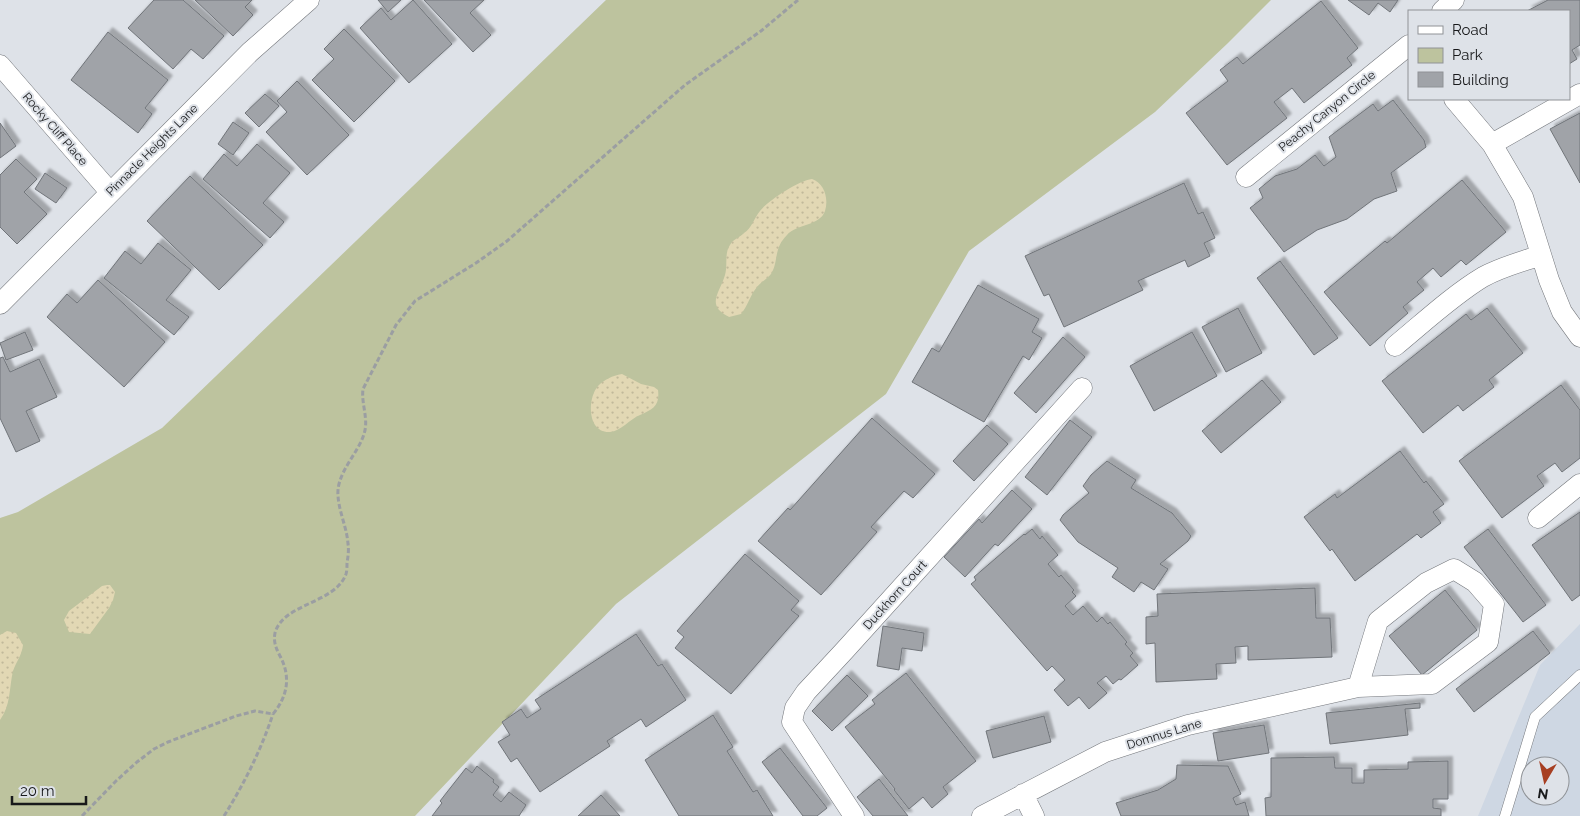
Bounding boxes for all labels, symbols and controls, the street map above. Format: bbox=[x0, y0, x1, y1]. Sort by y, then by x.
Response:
legend bbox=[1408, 10, 1570, 100]
text: Road bbox=[1452, 21, 1488, 39]
text: Park bbox=[1452, 46, 1483, 64]
street label: Peachy Canyon Circle bbox=[1276, 68, 1378, 154]
text: Building bbox=[1452, 71, 1509, 89]
street label: Rocky Cliff Place bbox=[20, 90, 90, 168]
street label: Pinnacle Heights Lane bbox=[103, 101, 201, 199]
street label: Duckhorn Court bbox=[860, 558, 930, 632]
street label: Domnus Lane bbox=[1125, 716, 1203, 752]
north arrow bbox=[1520, 756, 1570, 806]
scale bar bbox=[12, 774, 86, 806]
text: 20 m bbox=[20, 782, 55, 800]
text: N bbox=[1536, 785, 1549, 803]

